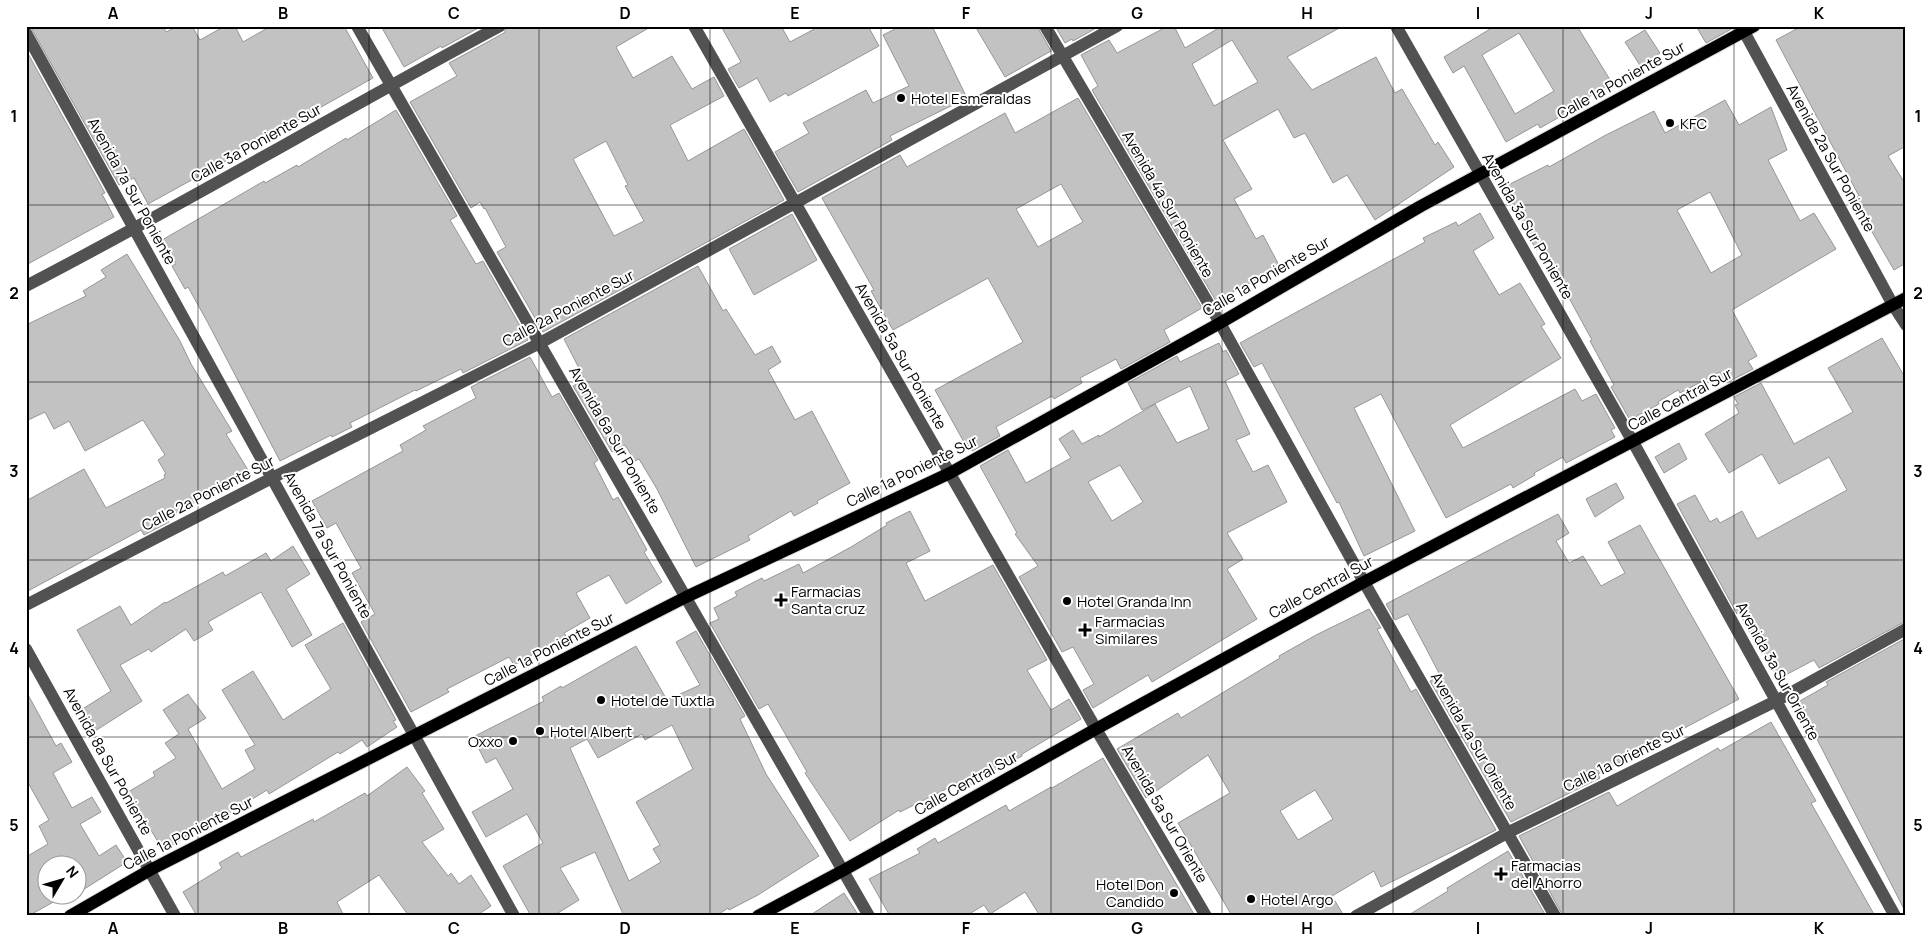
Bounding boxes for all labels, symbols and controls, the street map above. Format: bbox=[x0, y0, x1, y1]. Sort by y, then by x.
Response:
text: A bbox=[108, 2, 119, 24]
text: B bbox=[278, 2, 288, 24]
text: C bbox=[448, 2, 460, 24]
text: D bbox=[619, 2, 631, 24]
text: E bbox=[790, 2, 800, 24]
text: F bbox=[962, 2, 971, 24]
text: G bbox=[1131, 2, 1143, 24]
text: H bbox=[1301, 2, 1313, 24]
text: I bbox=[1476, 2, 1480, 24]
text: J bbox=[1645, 2, 1653, 24]
text: K bbox=[1814, 2, 1825, 24]
street label: Calle 1a Poniente Sur bbox=[1553, 36, 1689, 124]
street label: Avenida 2a Sur Poniente bbox=[1782, 80, 1881, 236]
place label: Hotel Esmeraldas bbox=[911, 88, 1031, 109]
marker: Hotel Esmeraldas bbox=[895, 92, 907, 104]
street label: Calle 3a Poniente Sur bbox=[187, 98, 326, 188]
text: 1 bbox=[10, 105, 18, 127]
text: 1 bbox=[1914, 105, 1922, 127]
place label: KFC bbox=[1680, 113, 1707, 134]
street label: Avenida 7a Sur Poniente bbox=[83, 114, 181, 268]
marker: KFC bbox=[1664, 117, 1676, 129]
street label: Avenida 4a Sur Poniente bbox=[1117, 127, 1219, 281]
street label: Avenida 3a Sur Poniente bbox=[1477, 149, 1579, 303]
street label: Calle 1a Poniente Sur bbox=[1198, 231, 1334, 321]
street label: Calle 2a Poniente Sur bbox=[498, 264, 638, 352]
street label: Avenida 5a Sur Poniente bbox=[850, 279, 952, 433]
text: 2 bbox=[9, 282, 19, 304]
text: 2 bbox=[1913, 282, 1923, 304]
street label: Calle Central Sur bbox=[1624, 362, 1736, 435]
street label: Avenida 6a Sur Poniente bbox=[564, 363, 666, 518]
street label: Calle 1a Poniente Sur bbox=[843, 430, 982, 512]
street label: Calle 2a Poniente Sur bbox=[138, 450, 279, 536]
text: 3 bbox=[9, 460, 19, 482]
text: 3 bbox=[1913, 460, 1923, 482]
street label: Avenida 7a Sur Poniente bbox=[279, 468, 377, 622]
street label: Calle Central Sur bbox=[1265, 550, 1377, 623]
place label: Farmacias Santa cruz bbox=[791, 581, 865, 619]
place label: Hotel Granda Inn bbox=[1077, 591, 1192, 612]
marker: Farmacias Santa cruz bbox=[775, 594, 787, 606]
marker: Hotel Granda Inn bbox=[1061, 595, 1073, 607]
street label: Avenida 3a Sur Oriente bbox=[1731, 598, 1825, 744]
street label: Calle 1a Poniente Sur bbox=[480, 607, 618, 691]
place label: Farmacias Similares bbox=[1095, 611, 1165, 649]
marker: Farmacias Similares bbox=[1079, 624, 1091, 636]
text: 4 bbox=[9, 637, 19, 659]
text: 4 bbox=[1913, 637, 1923, 659]
street label: Avenida 4a Sur Oriente bbox=[1426, 668, 1522, 814]
street label: Avenida 8a Sur Poniente bbox=[59, 683, 158, 839]
place label: Hotel de Tuxtla bbox=[611, 690, 715, 711]
marker: Hotel de Tuxtla bbox=[595, 694, 607, 706]
street label: Calle 1a Oriente Sur bbox=[1560, 719, 1689, 797]
place label: Hotel Albert bbox=[550, 721, 632, 742]
marker: Hotel Albert bbox=[534, 725, 546, 737]
place label: Oxxo bbox=[468, 731, 503, 752]
marker: Oxxo bbox=[507, 735, 519, 747]
street label: Avenida 5a Sur Oriente bbox=[1117, 741, 1213, 887]
street label: Calle Central Sur bbox=[910, 746, 1022, 820]
street label: Calle 1a Poniente Sur bbox=[119, 791, 257, 875]
text: 5 bbox=[9, 814, 19, 836]
text: 5 bbox=[1913, 814, 1923, 836]
north arrow bbox=[38, 854, 88, 904]
place label: Farmacias del Ahorro bbox=[1511, 855, 1582, 893]
text: N bbox=[62, 862, 83, 882]
marker: Farmacias del Ahorro bbox=[1495, 868, 1507, 880]
place label: Hotel Don Candido bbox=[1096, 874, 1164, 912]
marker: Hotel Don Candido bbox=[1168, 887, 1180, 899]
place label: Hotel Argo bbox=[1261, 889, 1334, 910]
marker: Hotel Argo bbox=[1245, 893, 1257, 905]
text: A bbox=[108, 917, 119, 939]
text: B bbox=[278, 917, 288, 939]
text: C bbox=[448, 917, 460, 939]
text: D bbox=[619, 917, 631, 939]
text: E bbox=[790, 917, 800, 939]
text: F bbox=[962, 917, 971, 939]
text: G bbox=[1131, 917, 1143, 939]
text: H bbox=[1301, 917, 1313, 939]
text: I bbox=[1476, 917, 1480, 939]
text: J bbox=[1645, 917, 1653, 939]
text: K bbox=[1814, 917, 1825, 939]

